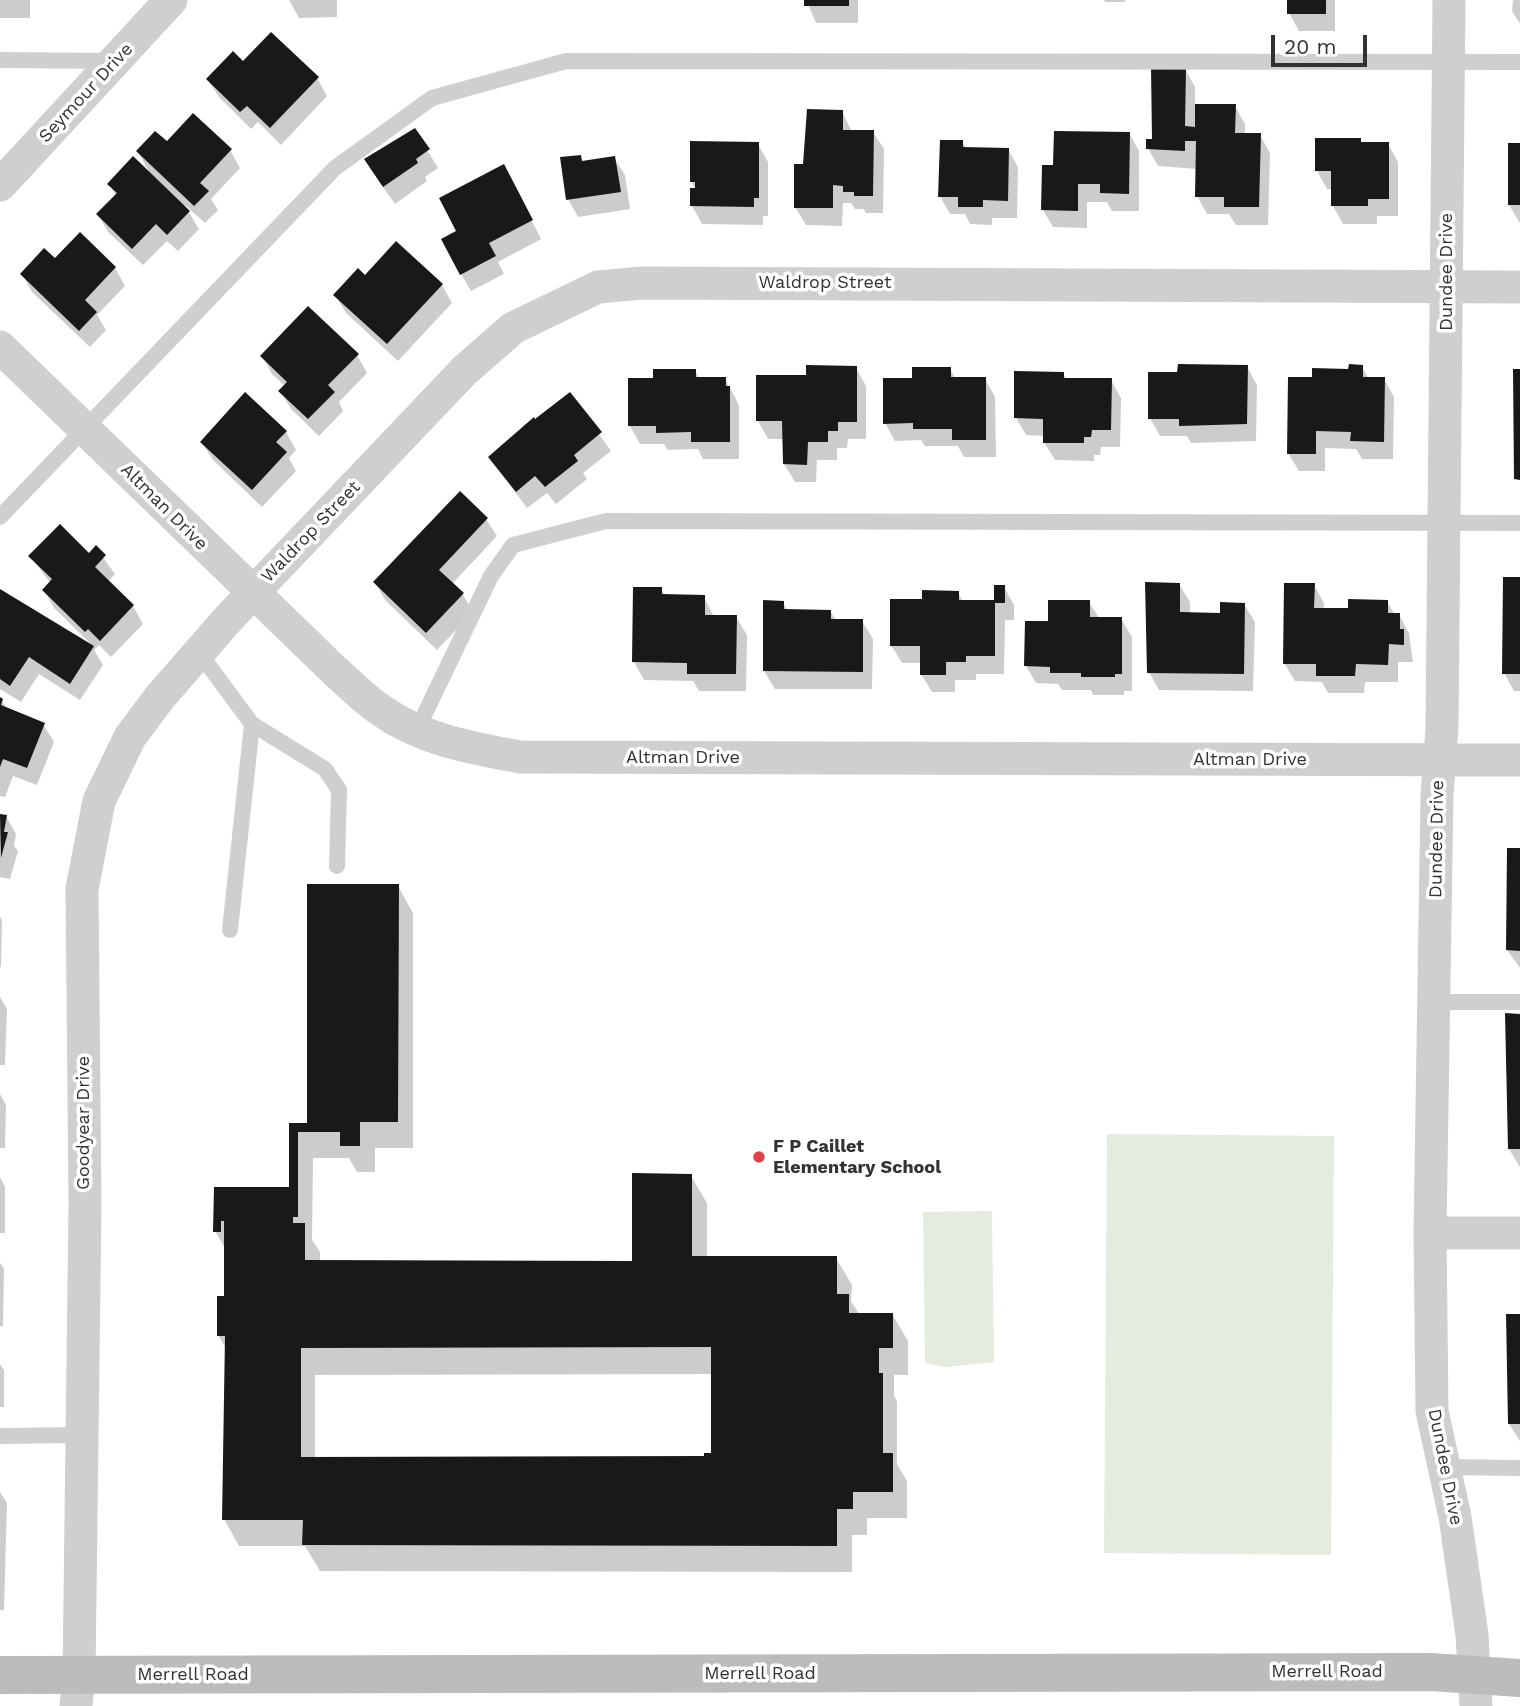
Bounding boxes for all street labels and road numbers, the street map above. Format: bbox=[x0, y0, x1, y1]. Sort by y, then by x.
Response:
street label: Seymour Drive bbox=[34, 39, 138, 147]
street label: Dundee Drive bbox=[1436, 213, 1458, 331]
street label: Waldrop Street bbox=[758, 272, 892, 294]
street label: Altman Drive bbox=[116, 459, 212, 555]
street label: Waldrop Street bbox=[257, 477, 365, 587]
street label: Altman Drive bbox=[626, 747, 740, 769]
street label: Altman Drive bbox=[1193, 749, 1307, 771]
street label: Dundee Drive bbox=[1425, 780, 1449, 898]
street label: Goodyear Drive bbox=[73, 1056, 95, 1190]
street label: Dundee Drive bbox=[1423, 1407, 1467, 1527]
street label: Merrell Road bbox=[1271, 1661, 1383, 1683]
street label: Merrell Road bbox=[704, 1663, 816, 1685]
street label: Merrell Road bbox=[137, 1664, 249, 1686]

